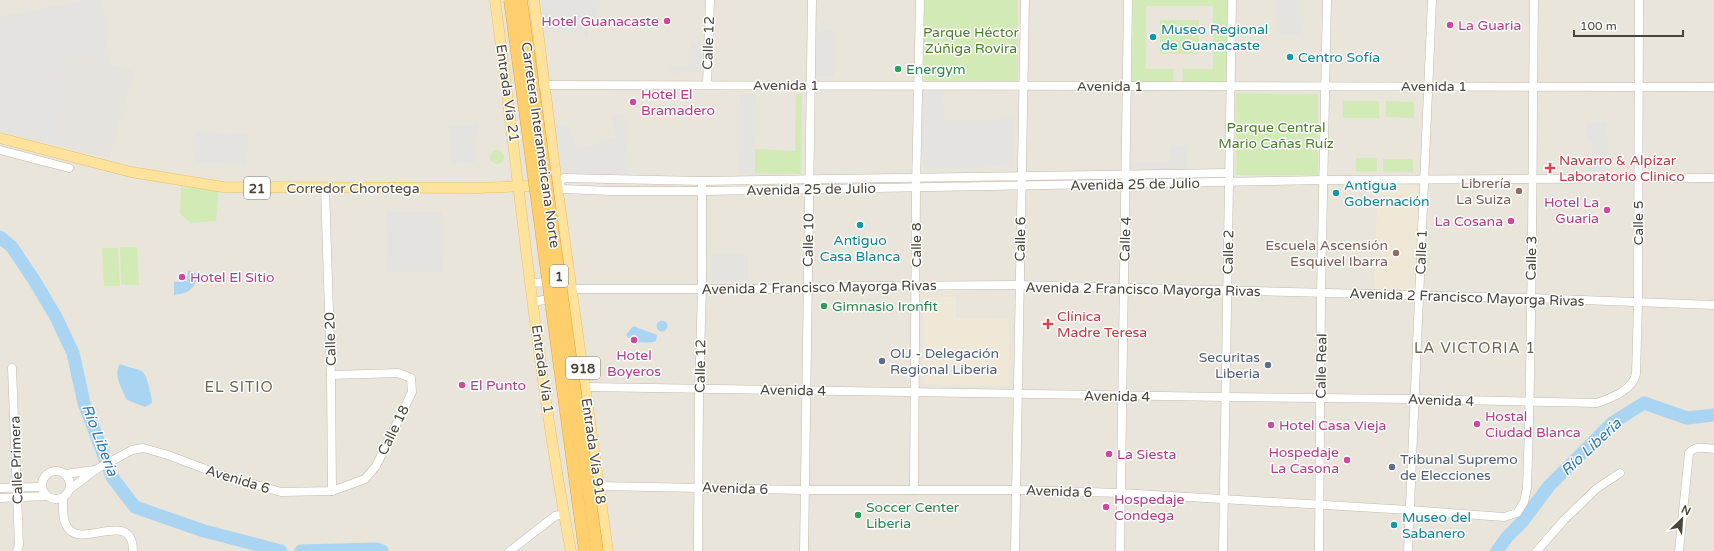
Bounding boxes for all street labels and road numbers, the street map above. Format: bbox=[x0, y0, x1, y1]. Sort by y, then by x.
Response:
street label: Calle 12 bbox=[699, 16, 718, 70]
street label: Carretera Interamericana Norte bbox=[518, 41, 563, 249]
street label: Entrada Vía 21 bbox=[492, 43, 523, 143]
street label: Avenida 1 bbox=[753, 77, 819, 94]
street label: Avenida 1 bbox=[1077, 78, 1143, 95]
street label: Avenida 1 bbox=[1401, 78, 1467, 95]
street label: Avenida 25 de Julio bbox=[1070, 175, 1200, 194]
road number: 21 bbox=[244, 177, 270, 199]
street label: Corredor Chorotega bbox=[286, 180, 420, 197]
street label: Avenida 25 de Julio bbox=[746, 180, 876, 199]
street label: Calle 5 bbox=[1630, 201, 1647, 245]
street label: Calle 10 bbox=[800, 213, 817, 267]
street label: Calle 6 bbox=[1012, 216, 1029, 262]
street label: Calle 4 bbox=[1116, 216, 1135, 262]
street label: Calle 8 bbox=[908, 222, 925, 267]
street label: Calle 2 bbox=[1220, 229, 1237, 275]
street label: Calle 1 bbox=[1412, 229, 1431, 275]
street label: Calle 3 bbox=[1523, 235, 1540, 281]
road number: 1 bbox=[550, 265, 568, 287]
street label: Avenida 2 Francisco Mayorga Rivas bbox=[701, 277, 937, 298]
street label: Avenida 2 Francisco Mayorga Rivas bbox=[1025, 279, 1261, 300]
street label: Avenida 2 Francisco Mayorga Rivas bbox=[1349, 285, 1585, 310]
street label: Calle 20 bbox=[321, 312, 340, 366]
street label: Entrada Vía 1 bbox=[528, 324, 557, 415]
street label: Calle Real bbox=[1312, 333, 1331, 399]
street label: Calle 12 bbox=[692, 339, 709, 393]
road number: 918 bbox=[566, 357, 600, 379]
street label: Avenida 4 bbox=[760, 381, 827, 400]
street label: Avenida 4 bbox=[1084, 387, 1151, 406]
street label: Avenida 4 bbox=[1408, 391, 1475, 410]
street label: Entrada Vía 918 bbox=[578, 397, 609, 505]
street label: Calle 18 bbox=[374, 402, 413, 458]
street label: Calle Primera bbox=[6, 416, 27, 504]
street label: Avenida 6 bbox=[204, 462, 272, 497]
street label: Avenida 6 bbox=[702, 479, 769, 498]
street label: Avenida 6 bbox=[1026, 482, 1093, 501]

